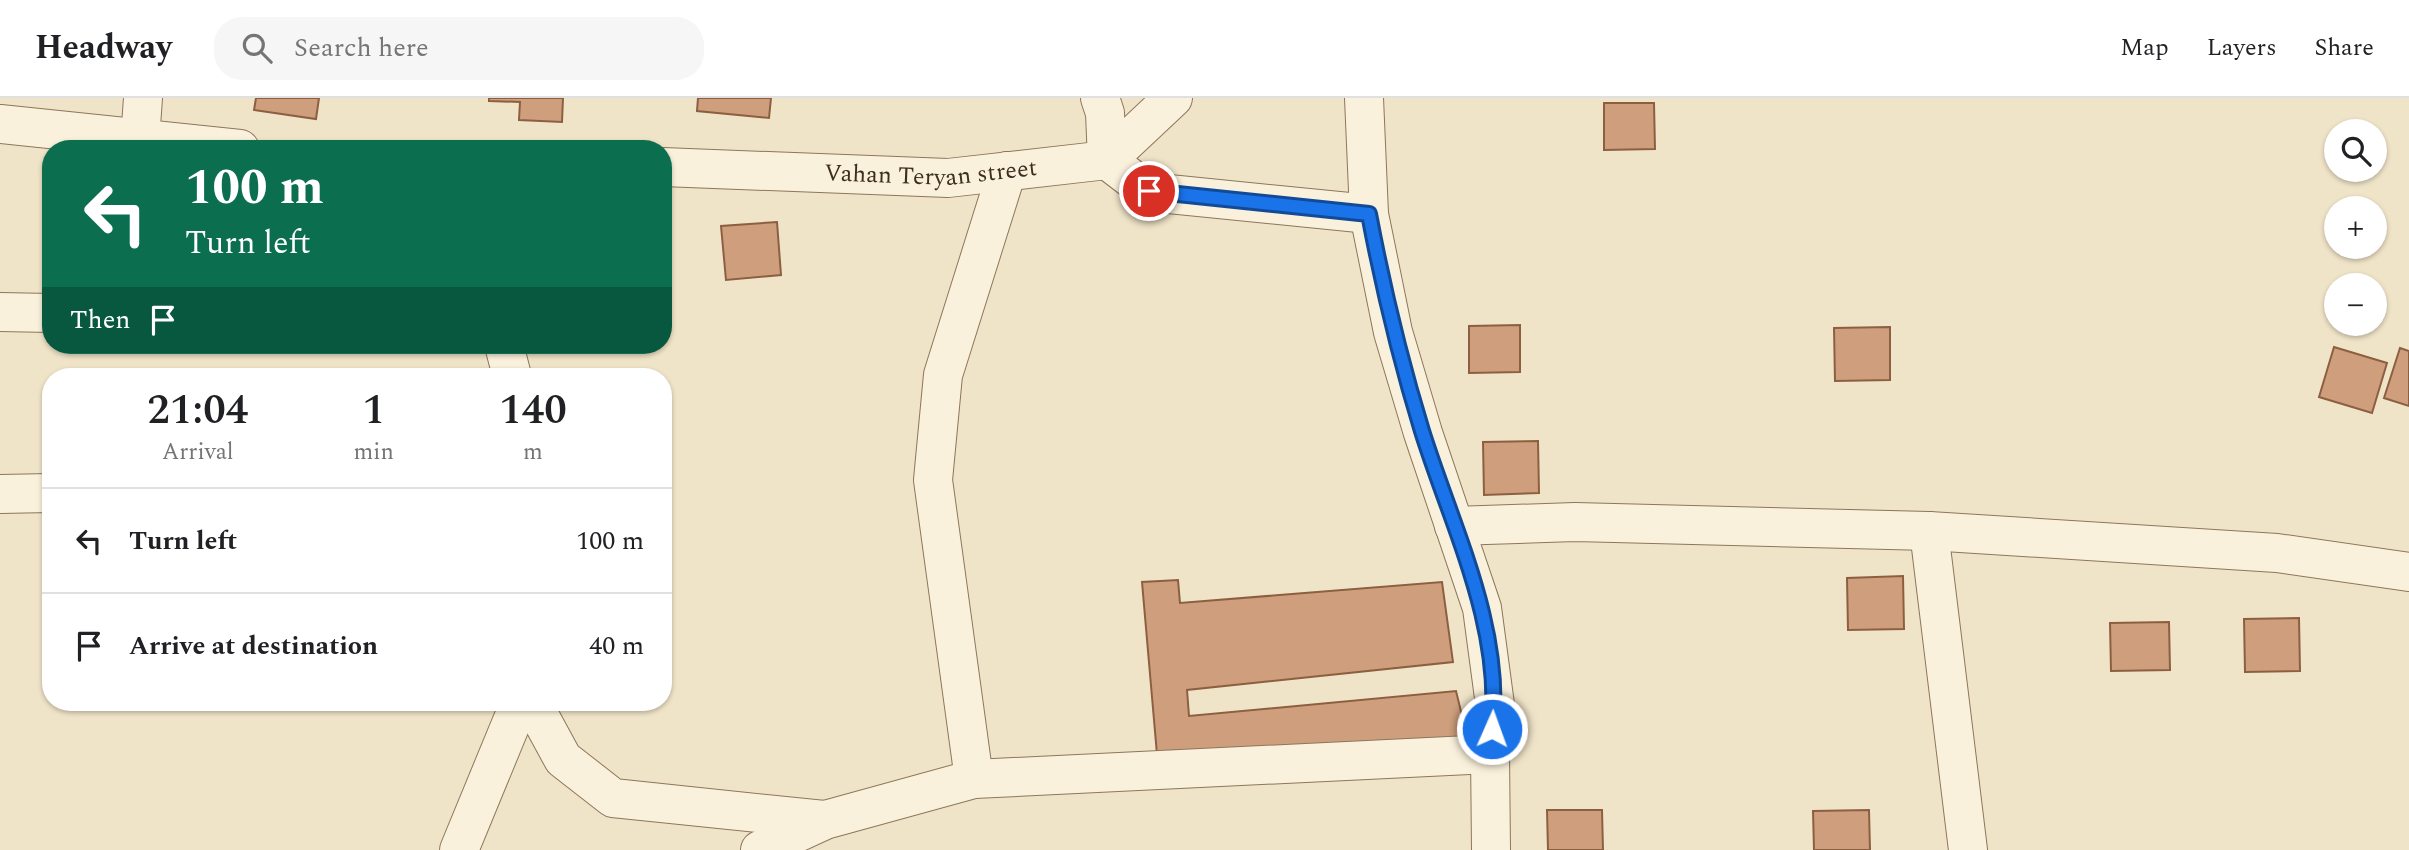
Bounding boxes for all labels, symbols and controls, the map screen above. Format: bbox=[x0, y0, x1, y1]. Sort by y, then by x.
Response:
search box bbox=[214, 17, 704, 80]
text: Headway bbox=[35, 23, 172, 73]
text: Search here bbox=[294, 28, 429, 68]
icon: search bbox=[238, 29, 276, 67]
text: Map bbox=[2120, 30, 2169, 66]
text: Layers bbox=[2207, 30, 2277, 66]
text: Share bbox=[2315, 30, 2374, 66]
map controls bbox=[2324, 119, 2387, 336]
button: search bbox=[2324, 119, 2387, 182]
street label: Vahan Teryan street bbox=[824, 150, 1039, 196]
text: 100 m bbox=[185, 151, 324, 226]
pin bbox=[1119, 161, 1179, 221]
icon: left bbox=[70, 168, 161, 259]
icon: arrive bbox=[1130, 172, 1168, 210]
button: + bbox=[2324, 196, 2387, 259]
text: Turn left bbox=[185, 219, 311, 268]
button: − bbox=[2324, 273, 2387, 336]
text: Then bbox=[70, 300, 130, 340]
icon: arrive bbox=[144, 301, 182, 339]
text: 21:04 bbox=[147, 379, 248, 442]
text: 1 bbox=[362, 379, 385, 442]
text: 140 bbox=[499, 379, 567, 442]
text: Arrival bbox=[162, 435, 234, 470]
text: min bbox=[354, 435, 394, 470]
text: m bbox=[523, 435, 543, 470]
text: Turn left bbox=[129, 521, 237, 561]
text: 100 m bbox=[576, 521, 644, 561]
icon: left bbox=[70, 522, 108, 560]
text: Arrive at destination bbox=[129, 626, 378, 666]
text: 40 m bbox=[589, 626, 644, 666]
icon: arrive bbox=[70, 627, 108, 665]
position arrow bbox=[1455, 692, 1529, 766]

